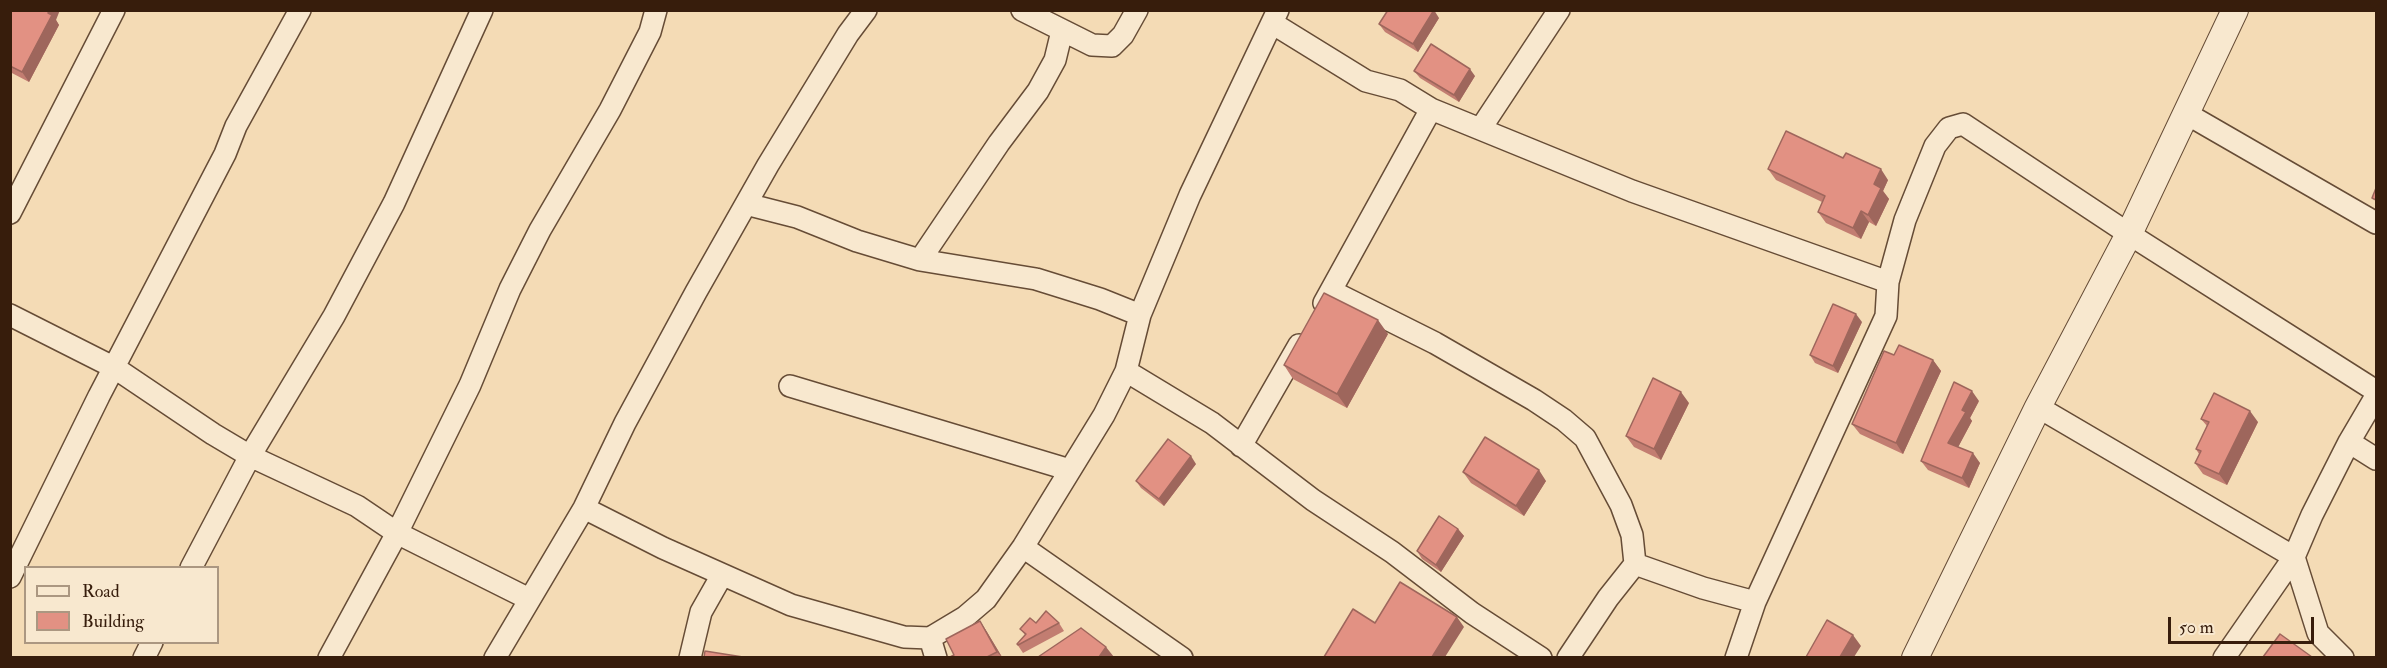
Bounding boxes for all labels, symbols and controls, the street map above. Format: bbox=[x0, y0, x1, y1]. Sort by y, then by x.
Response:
legend bbox=[24, 566, 219, 644]
text: Road bbox=[82, 580, 120, 603]
scale bar bbox=[2171, 605, 2316, 643]
text: Building bbox=[82, 610, 144, 633]
text: 50 m bbox=[2179, 616, 2214, 639]

